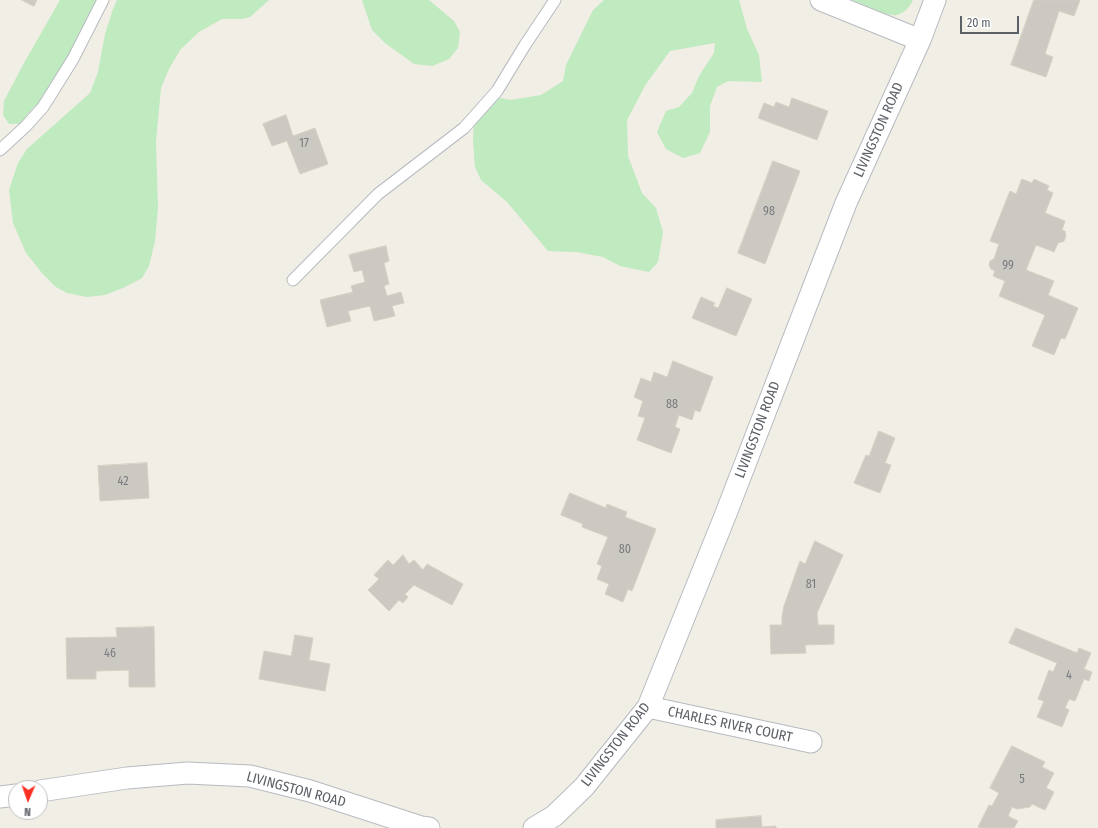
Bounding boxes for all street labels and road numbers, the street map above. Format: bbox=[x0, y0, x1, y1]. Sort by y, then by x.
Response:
street label: LIVINGSTON ROAD bbox=[851, 80, 907, 180]
street label: LIVINGSTON ROAD bbox=[732, 379, 784, 481]
street label: LIVINGSTON ROAD bbox=[578, 700, 654, 790]
street label: CHARLES RIVER COURT bbox=[666, 704, 794, 746]
street label: LIVINGSTON ROAD bbox=[245, 769, 347, 811]

